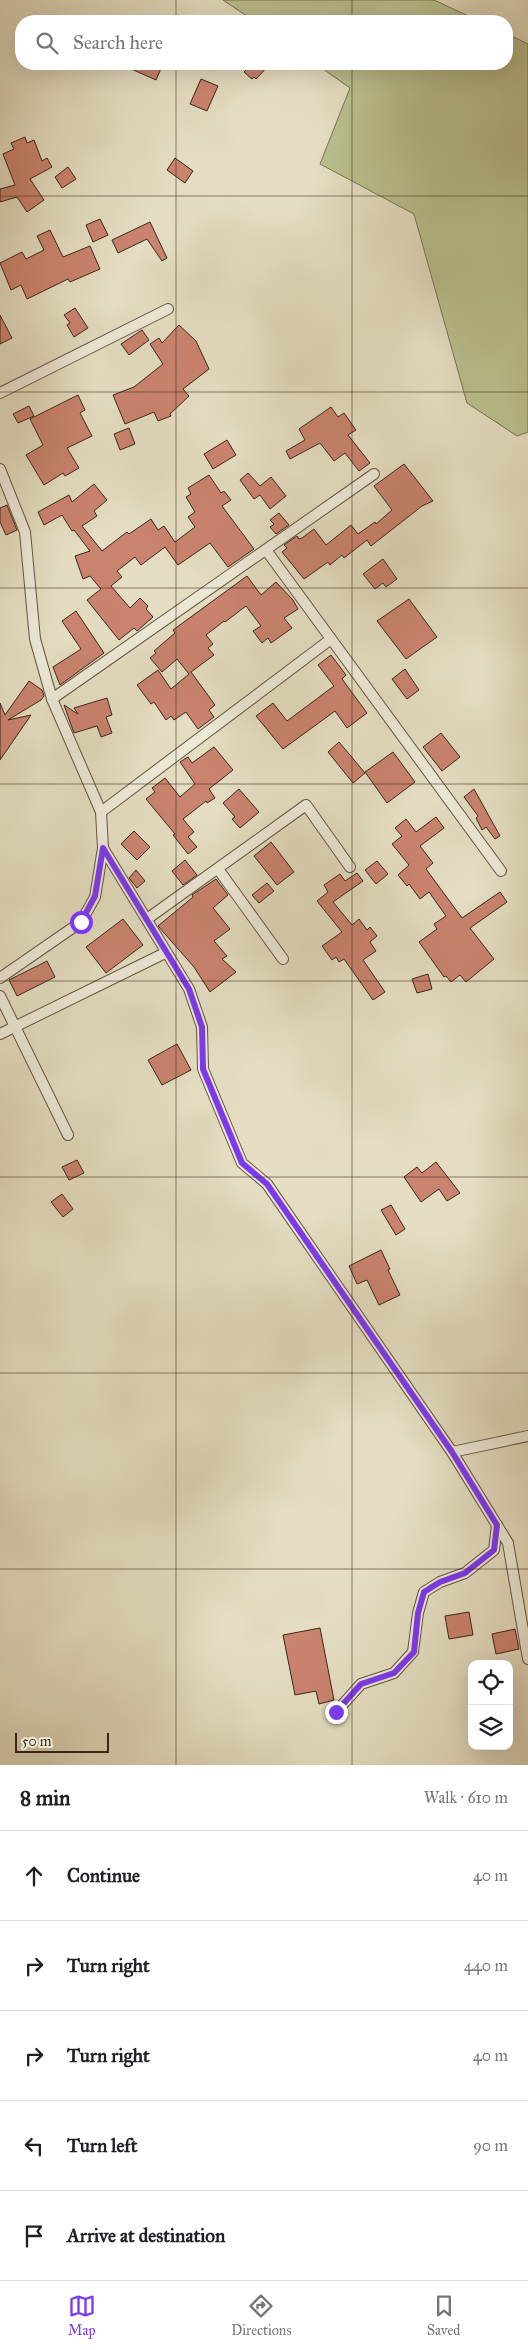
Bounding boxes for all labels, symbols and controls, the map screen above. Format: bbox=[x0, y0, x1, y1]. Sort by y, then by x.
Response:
search box bbox=[15, 15, 513, 70]
icon: search bbox=[33, 29, 61, 57]
text: Search here bbox=[73, 31, 163, 54]
route start bbox=[70, 911, 93, 934]
map controls bbox=[468, 1660, 513, 1750]
button: locate bbox=[468, 1660, 513, 1705]
route end bbox=[325, 1701, 348, 1724]
button: layers bbox=[468, 1705, 513, 1750]
scale bar bbox=[15, 1730, 109, 1753]
text: 50 m bbox=[22, 1733, 51, 1750]
text: 8 min bbox=[20, 1785, 70, 1811]
text: Walk · 610 m bbox=[424, 1788, 508, 1807]
icon: ahead bbox=[20, 1862, 48, 1890]
text: Continue bbox=[67, 1864, 140, 1887]
text: 40 m bbox=[473, 1866, 508, 1885]
icon: right bbox=[20, 1952, 48, 1980]
text: Turn right bbox=[67, 1954, 150, 1977]
text: 440 m bbox=[464, 1956, 508, 1975]
icon: right bbox=[20, 2042, 48, 2070]
text: Turn right bbox=[67, 2044, 150, 2067]
text: 40 m bbox=[473, 2046, 508, 2065]
icon: left bbox=[20, 2132, 48, 2160]
text: Turn left bbox=[67, 2134, 137, 2157]
text: 90 m bbox=[473, 2136, 508, 2155]
icon: arrive bbox=[20, 2222, 48, 2250]
text: Arrive at destination bbox=[67, 2224, 225, 2247]
tab: Map bbox=[68, 2292, 96, 2339]
tab: Directions bbox=[231, 2292, 292, 2339]
tab: Saved bbox=[427, 2292, 460, 2339]

